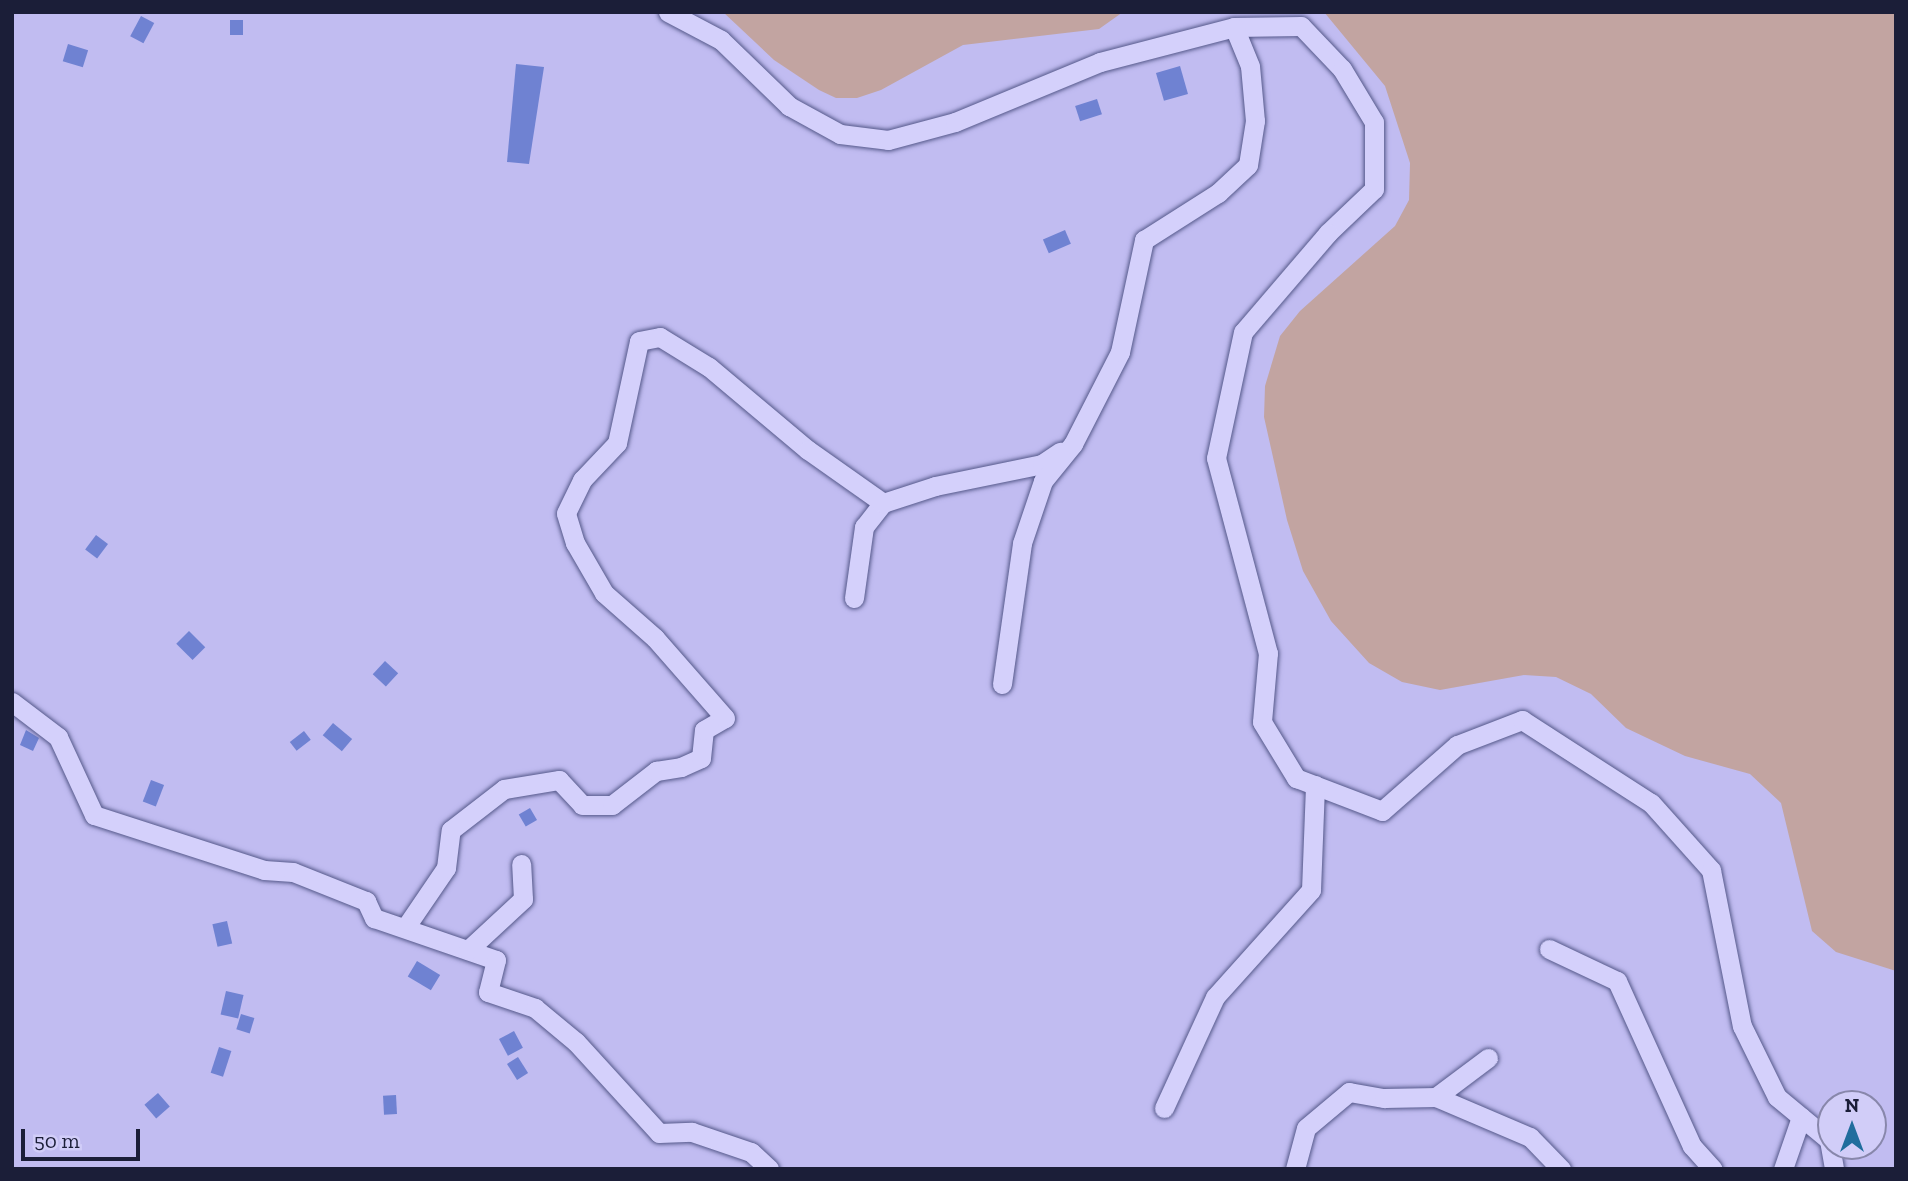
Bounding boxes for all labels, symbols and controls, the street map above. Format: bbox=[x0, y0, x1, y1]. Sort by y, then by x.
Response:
north arrow bbox=[1817, 1090, 1887, 1160]
text: N bbox=[1845, 1094, 1859, 1117]
scale bar bbox=[24, 1114, 144, 1158]
text: 50 m bbox=[34, 1128, 80, 1153]

